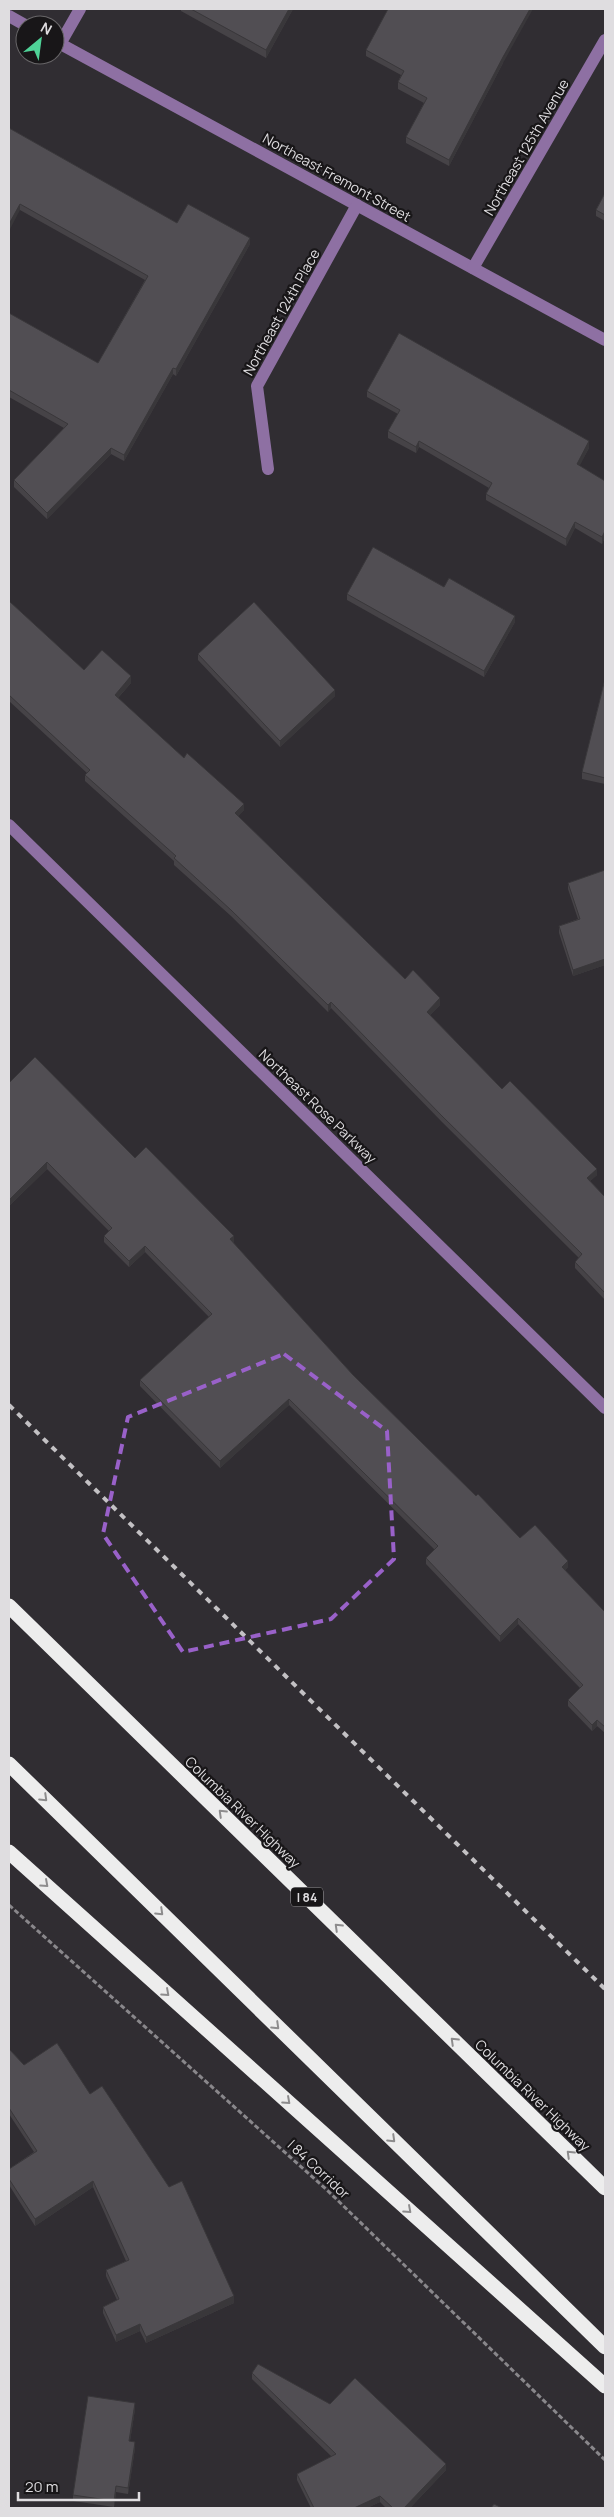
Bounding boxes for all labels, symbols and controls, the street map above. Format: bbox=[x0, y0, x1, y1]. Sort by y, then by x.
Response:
north arrow bbox=[15, 15, 65, 65]
text: N bbox=[38, 17, 56, 39]
street label: Northeast 125th Avenue bbox=[479, 75, 573, 219]
street label: Northeast Fremont Street bbox=[260, 128, 415, 226]
street label: Northeast 124th Place bbox=[238, 245, 324, 379]
street label: Northeast Rose Parkway bbox=[255, 1045, 381, 1168]
street label: Columbia River Highway bbox=[181, 1752, 305, 1873]
one-way arrow bbox=[38, 1793, 47, 1802]
one-way arrow bbox=[218, 1810, 227, 1819]
one-way arrow bbox=[40, 1879, 49, 1888]
road number: I 84 bbox=[291, 1888, 323, 1906]
one-way arrow bbox=[154, 1906, 163, 1915]
one-way arrow bbox=[335, 1924, 344, 1933]
one-way arrow bbox=[161, 1987, 170, 1996]
one-way arrow bbox=[270, 2020, 279, 2029]
street label: Columbia River Highway bbox=[471, 2035, 595, 2156]
one-way arrow bbox=[451, 2037, 460, 2046]
one-way arrow bbox=[282, 2095, 291, 2104]
one-way arrow bbox=[387, 2133, 396, 2142]
street label: I 84 Corridor bbox=[284, 2135, 354, 2203]
one-way arrow bbox=[567, 2151, 576, 2160]
one-way arrow bbox=[403, 2204, 412, 2213]
scale bar bbox=[18, 2470, 139, 2502]
text: 20 m bbox=[25, 2476, 58, 2497]

